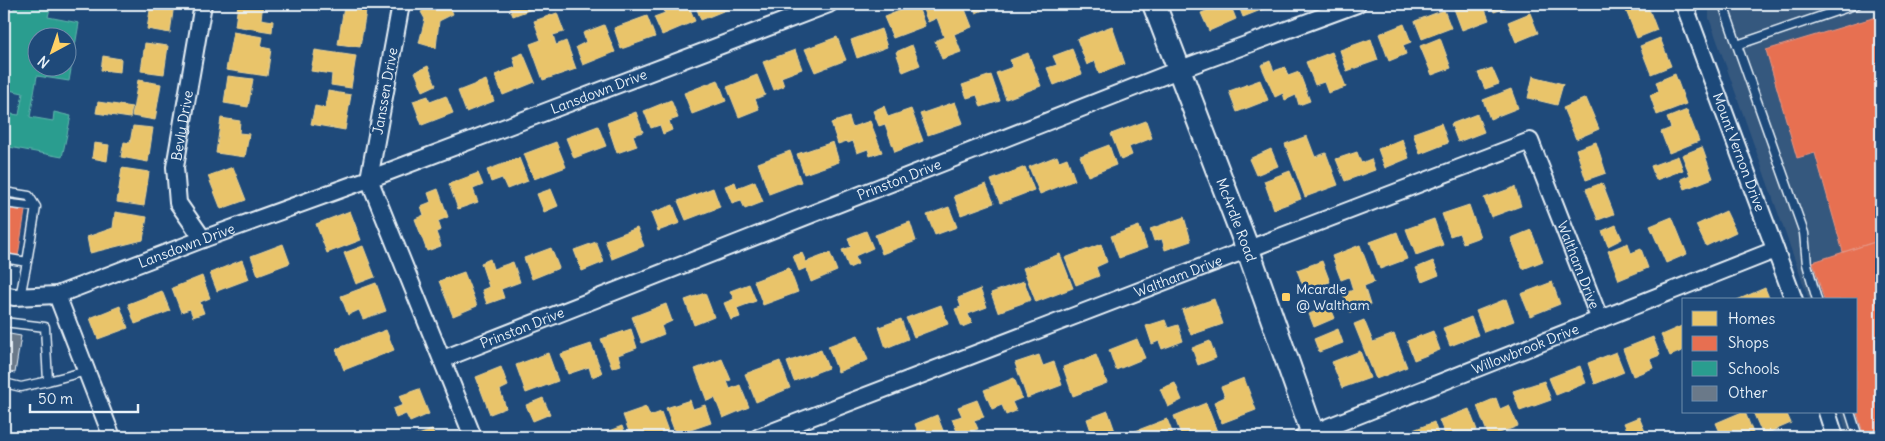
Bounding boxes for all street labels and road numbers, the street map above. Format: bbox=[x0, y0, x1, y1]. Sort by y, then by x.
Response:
street label: Janssen Drive bbox=[368, 46, 402, 136]
street label: Lansdown Drive bbox=[548, 65, 650, 118]
street label: Bevly Drive bbox=[167, 89, 197, 162]
street label: Mount Vernon Drive bbox=[1709, 90, 1769, 214]
street label: Prinston Drive bbox=[854, 155, 944, 204]
street label: McArdle Road bbox=[1212, 175, 1260, 264]
street label: Waltham Drive bbox=[1553, 218, 1604, 312]
street label: Lansdown Drive bbox=[136, 219, 237, 272]
street label: Waltham Drive bbox=[1132, 251, 1225, 301]
street label: Prinston Drive bbox=[477, 303, 567, 353]
street label: Willowbrook Drive bbox=[1469, 320, 1581, 378]

